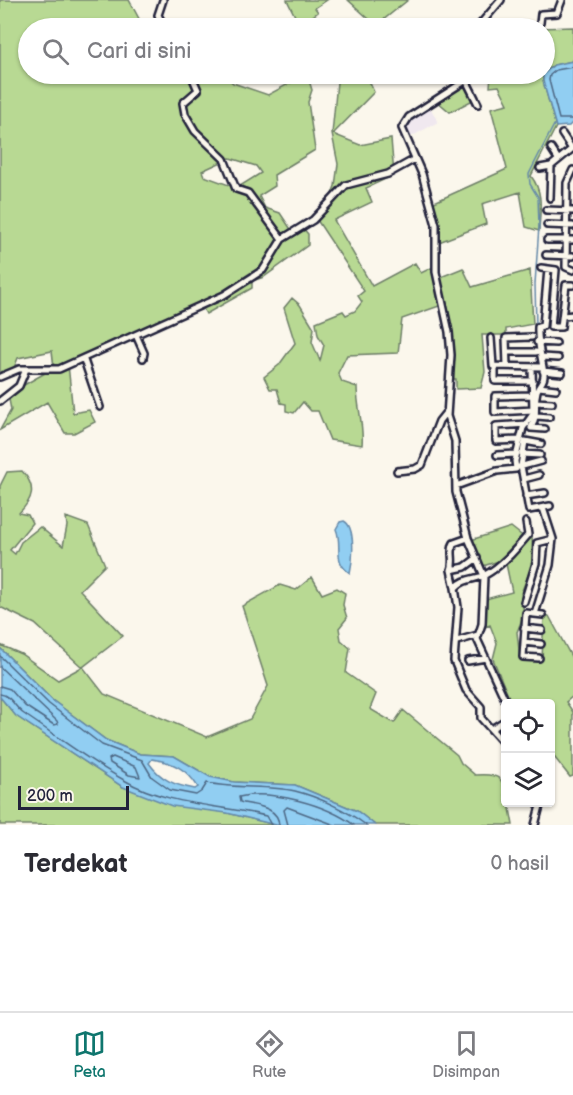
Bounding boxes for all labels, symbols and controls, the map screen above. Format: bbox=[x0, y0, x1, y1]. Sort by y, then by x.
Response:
search box bbox=[18, 18, 555, 84]
icon: search bbox=[39, 35, 72, 68]
text: Cari di sini bbox=[87, 38, 191, 65]
map controls bbox=[501, 699, 555, 807]
button: locate bbox=[501, 699, 555, 753]
button: layers bbox=[501, 753, 555, 807]
scale bar bbox=[18, 783, 129, 810]
text: 200 m bbox=[27, 787, 73, 806]
text: Terdekat bbox=[24, 849, 127, 880]
text: 0 hasil bbox=[490, 852, 549, 876]
tab: Peta bbox=[73, 1027, 106, 1082]
tab: Rute bbox=[252, 1027, 286, 1082]
tab: Disimpan bbox=[432, 1027, 500, 1082]

